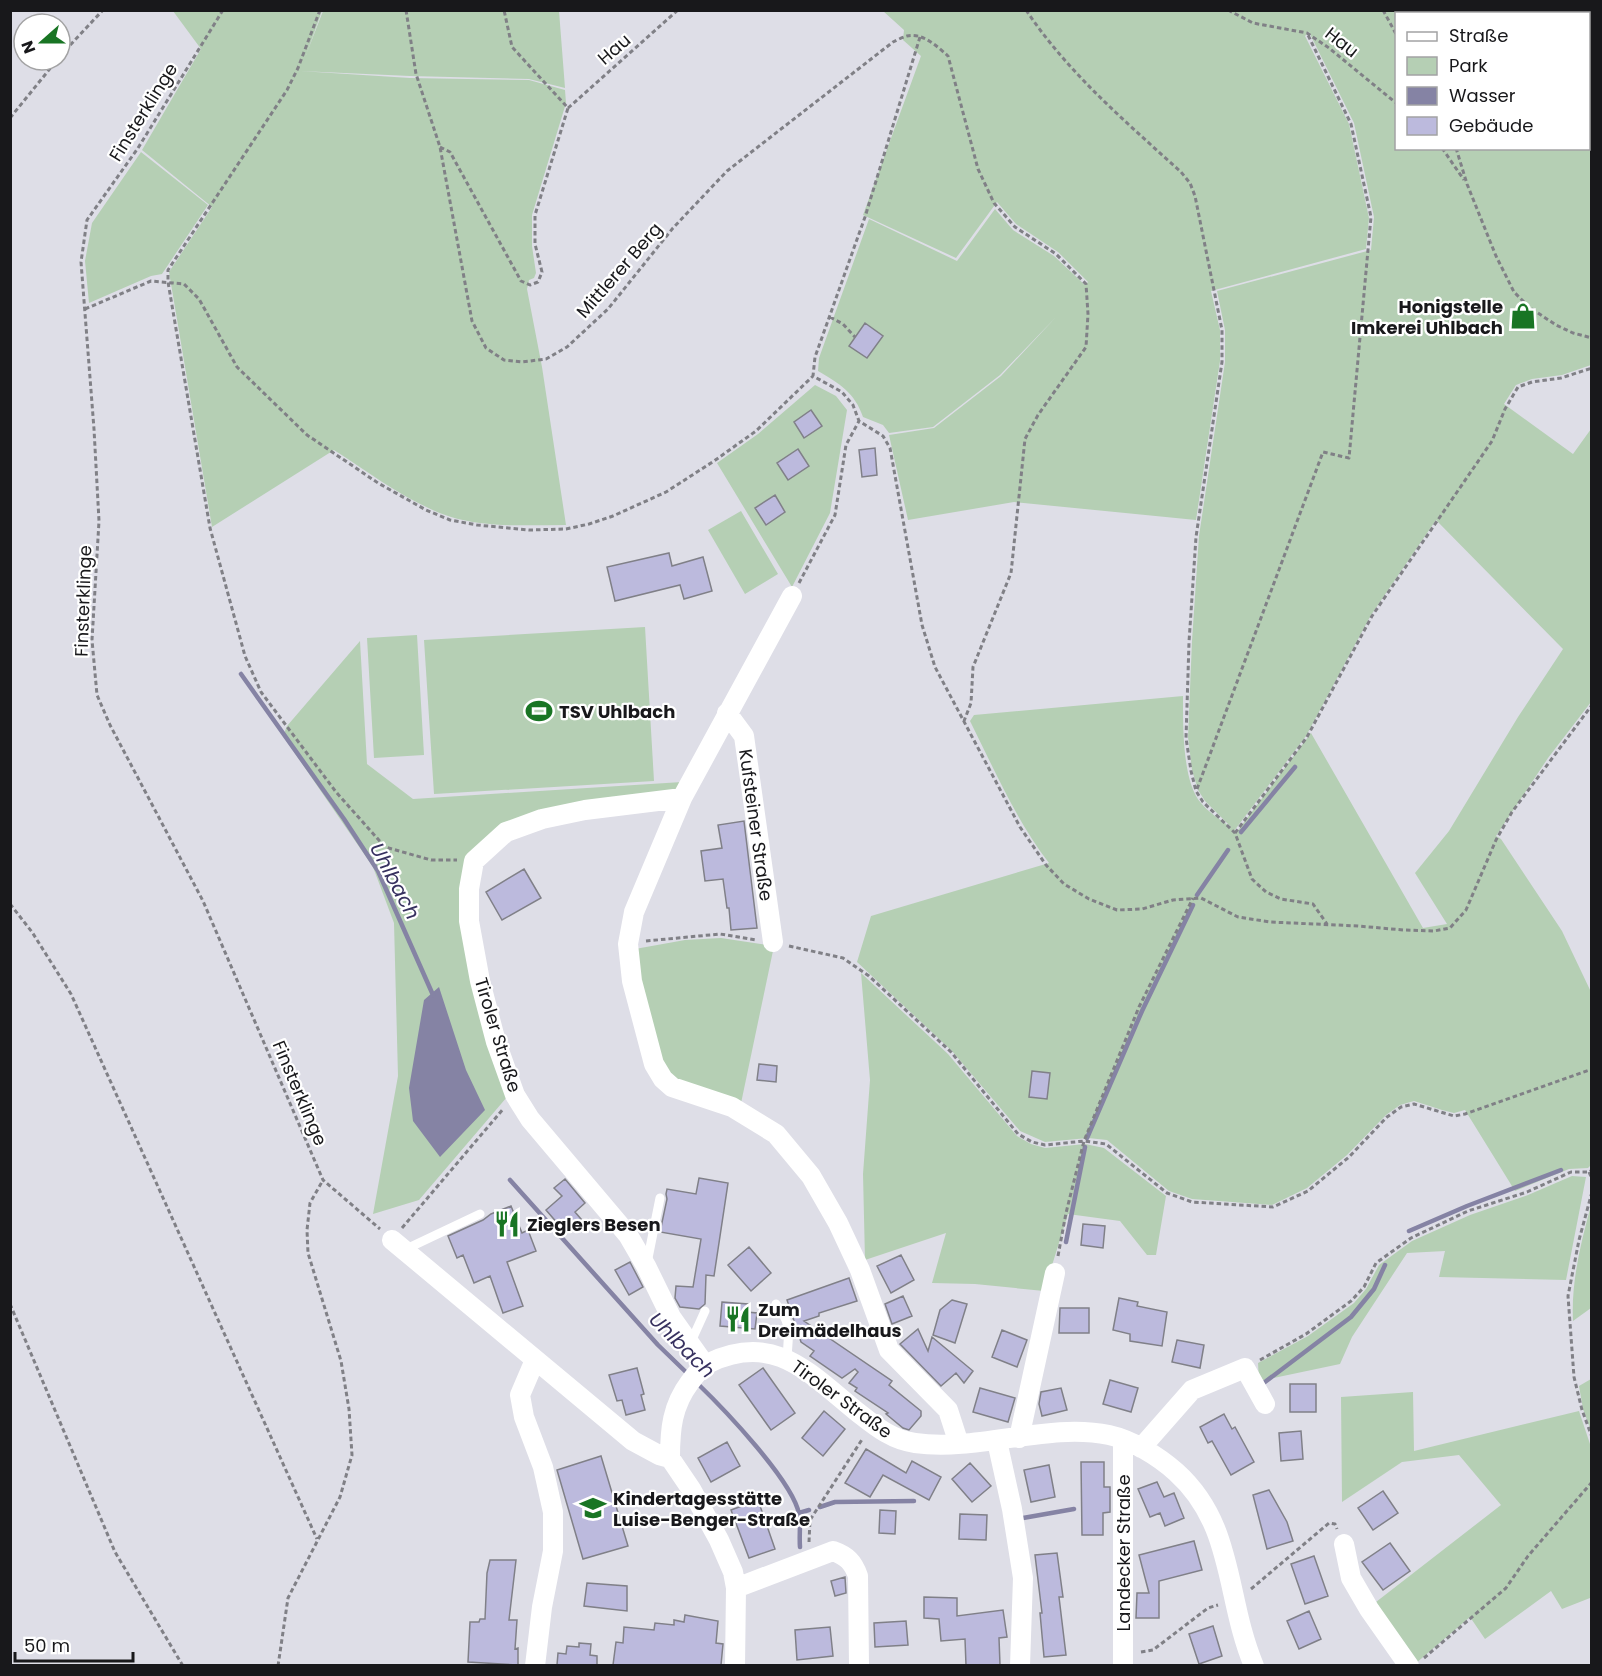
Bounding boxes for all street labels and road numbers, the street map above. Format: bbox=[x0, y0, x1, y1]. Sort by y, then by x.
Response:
street label: Hau bbox=[1320, 21, 1364, 63]
street label: Hau bbox=[592, 28, 636, 70]
street label: Finsterklinge bbox=[103, 58, 183, 166]
street label: Mittlerer Berg bbox=[570, 217, 668, 323]
street label: Finsterklinge bbox=[69, 545, 97, 657]
street label: Kufsteiner Straße bbox=[733, 747, 779, 903]
street label: Tiroler Straße bbox=[469, 974, 527, 1096]
street label: Finsterklinge bbox=[267, 1037, 333, 1149]
street label: Tiroler Straße bbox=[787, 1354, 897, 1444]
street label: Landecker Straße bbox=[1111, 1474, 1136, 1632]

